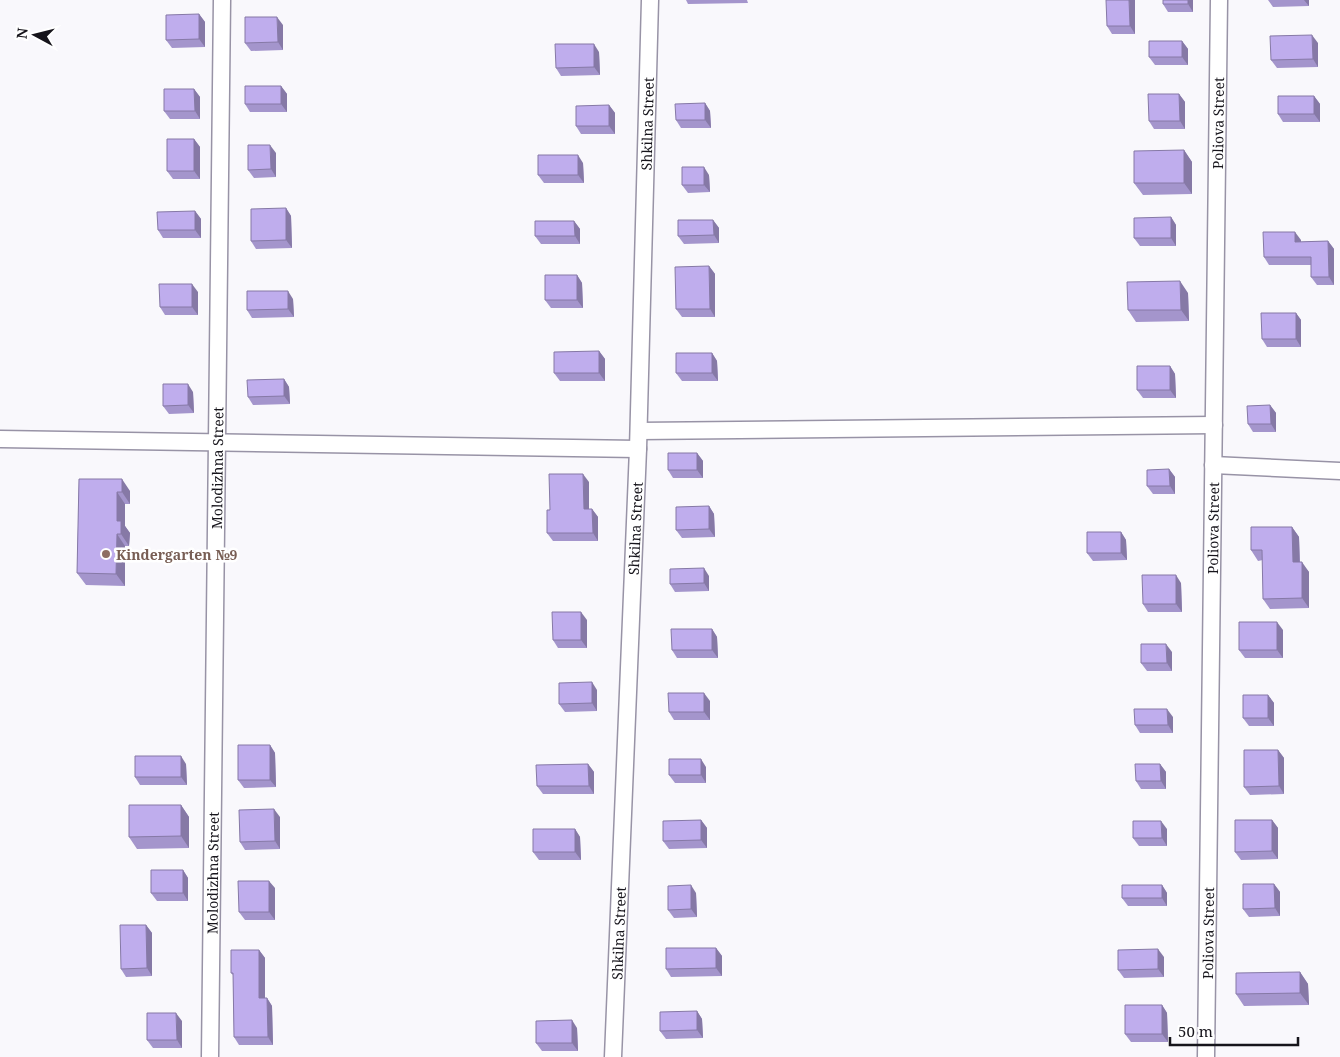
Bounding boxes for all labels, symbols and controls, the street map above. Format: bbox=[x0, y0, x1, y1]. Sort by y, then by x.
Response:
north arrow bbox=[10, 10, 60, 60]
text: N bbox=[11, 27, 32, 40]
street label: Shkilna Street bbox=[636, 77, 657, 170]
street label: Poliova Street bbox=[1207, 77, 1228, 169]
street label: Molodizhna Street bbox=[206, 407, 227, 529]
street label: Shkilna Street bbox=[623, 481, 646, 575]
street label: Poliova Street bbox=[1202, 482, 1223, 574]
place label: Kindergarten №9 bbox=[116, 545, 238, 564]
marker: Kindergarten №9 bbox=[100, 548, 112, 560]
street label: Molodizhna Street bbox=[202, 812, 222, 934]
street label: Shkilna Street bbox=[607, 886, 630, 980]
street label: Poliova Street bbox=[1197, 887, 1218, 979]
scale bar bbox=[1170, 1014, 1298, 1046]
text: 50 m bbox=[1178, 1021, 1213, 1041]

